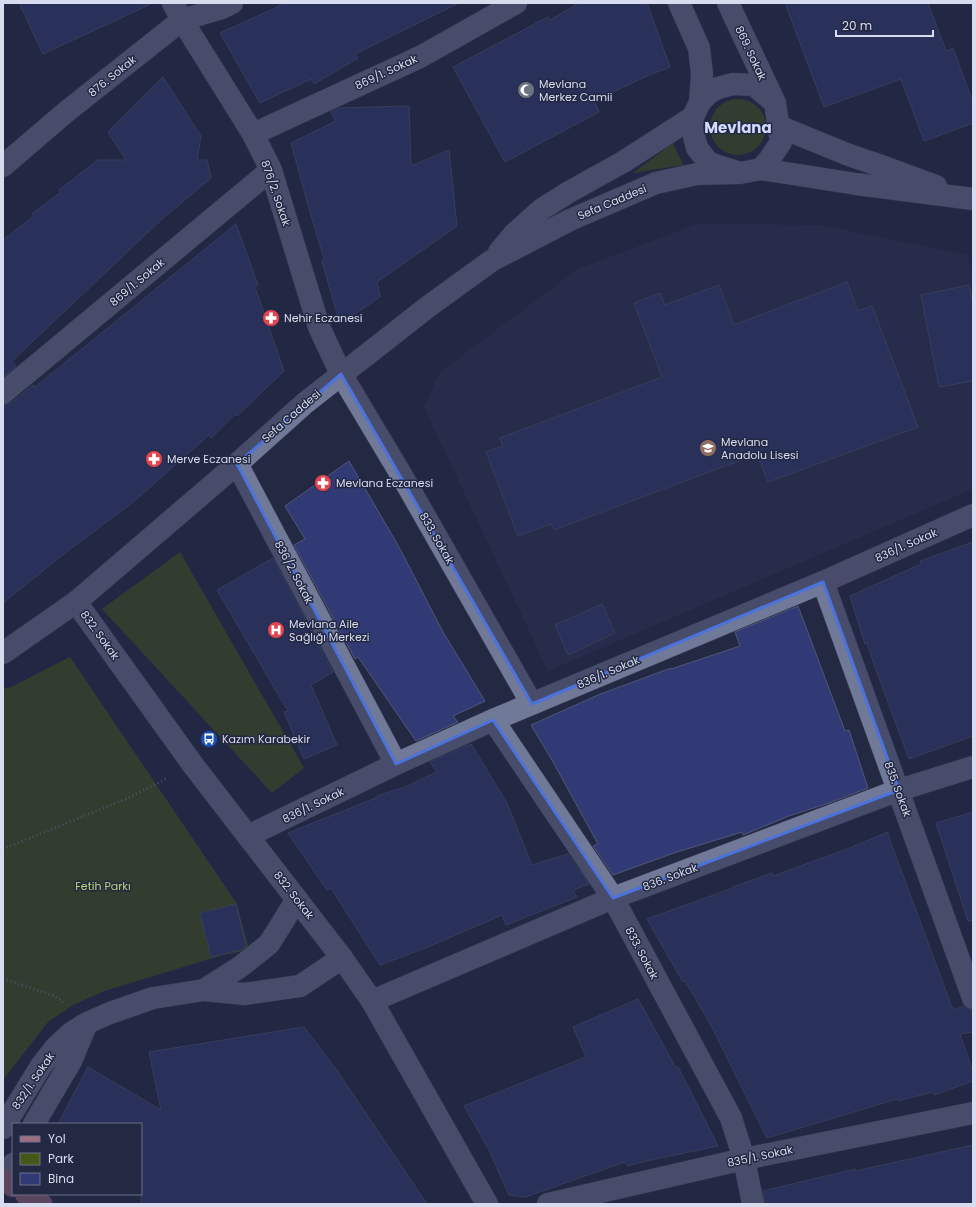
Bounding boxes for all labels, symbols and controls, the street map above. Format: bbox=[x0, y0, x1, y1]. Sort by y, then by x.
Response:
scale bar bbox=[836, 12, 933, 38]
text: 20 m bbox=[842, 17, 872, 34]
street label: 869. Sokak bbox=[731, 23, 771, 83]
street label: 869/1. Sokak bbox=[352, 50, 420, 93]
street label: 876. Sokak bbox=[85, 52, 140, 100]
place label: Mevlana Merkez Camii bbox=[539, 76, 613, 105]
mosque icon: Mevlana Merkez Camii bbox=[516, 80, 536, 100]
district label: Mevlana bbox=[704, 117, 772, 138]
street label: 876/2. Sokak bbox=[257, 158, 295, 229]
street label: Sefa Caddesi bbox=[575, 180, 649, 224]
street label: 869/1. Sokak bbox=[106, 254, 168, 310]
pharmacy icon: Nehir Eczanesi bbox=[261, 308, 281, 328]
place label: Nehir Eczanesi bbox=[284, 310, 363, 326]
street label: Sefa Caddesi bbox=[258, 386, 324, 446]
place label: Mevlana Anadolu Lisesi bbox=[721, 434, 799, 463]
school or university icon: Mevlana Anadolu Lisesi bbox=[698, 438, 718, 458]
pharmacy icon: Merve Eczanesi bbox=[144, 449, 164, 469]
place label: Merve Eczanesi bbox=[167, 451, 251, 467]
pharmacy icon: Mevlana Eczanesi bbox=[313, 473, 333, 493]
place label: Mevlana Eczanesi bbox=[336, 475, 433, 491]
street label: 833. Sokak bbox=[416, 509, 458, 567]
street label: 836/1. Sokak bbox=[872, 524, 940, 566]
street label: 836/2. Sokak bbox=[271, 538, 318, 607]
street label: 832. Sokak bbox=[77, 607, 123, 663]
place label: Mevlana Aile Sağlığı Merkezi bbox=[289, 616, 370, 645]
hospital icon: Mevlana Aile Sağlığı Merkezi bbox=[266, 620, 286, 640]
street label: 836/1. Sokak bbox=[574, 651, 642, 692]
bus stop icon: Kazım Karabekir bbox=[199, 729, 219, 749]
place label: Kazım Karabekir bbox=[222, 731, 310, 747]
street label: 835. Sokak bbox=[881, 759, 916, 819]
street label: 836/1. Sokak bbox=[280, 783, 347, 827]
street label: 836. Sokak bbox=[640, 859, 700, 895]
street label: 832. Sokak bbox=[270, 868, 318, 923]
park label: Fetih Parkı bbox=[75, 878, 131, 894]
street label: 833. Sokak bbox=[621, 924, 663, 982]
street label: 832/1. Sokak bbox=[8, 1049, 58, 1113]
legend bbox=[12, 1123, 142, 1195]
text: Yol bbox=[48, 1130, 66, 1147]
street label: 835/1. Sokak bbox=[726, 1141, 795, 1171]
text: Park bbox=[48, 1150, 75, 1167]
text: Bina bbox=[48, 1170, 74, 1187]

